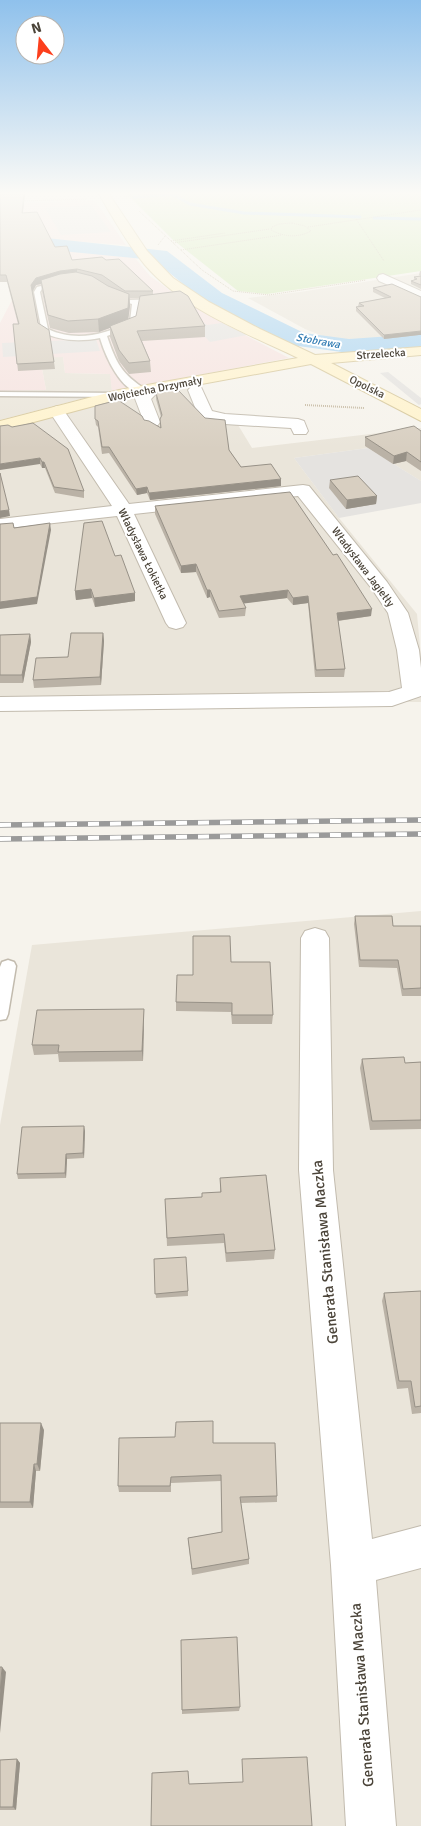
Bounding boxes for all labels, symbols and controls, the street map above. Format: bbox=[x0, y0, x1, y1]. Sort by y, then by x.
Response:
north arrow bbox=[15, 15, 65, 65]
text: N bbox=[30, 18, 44, 37]
water label: Stobrawa bbox=[295, 331, 341, 351]
street label: Strzelecka bbox=[356, 346, 406, 362]
street label: Wojciecha Drzymały bbox=[107, 373, 204, 404]
street label: Opolska bbox=[347, 373, 387, 401]
street label: Władysława Łokietka bbox=[115, 506, 171, 602]
street label: Władysława Jagiełły bbox=[329, 525, 398, 610]
street label: Generała Stanisława Maczka bbox=[308, 1159, 342, 1345]
street label: Generała Stanisława Maczka bbox=[347, 1602, 377, 1788]

